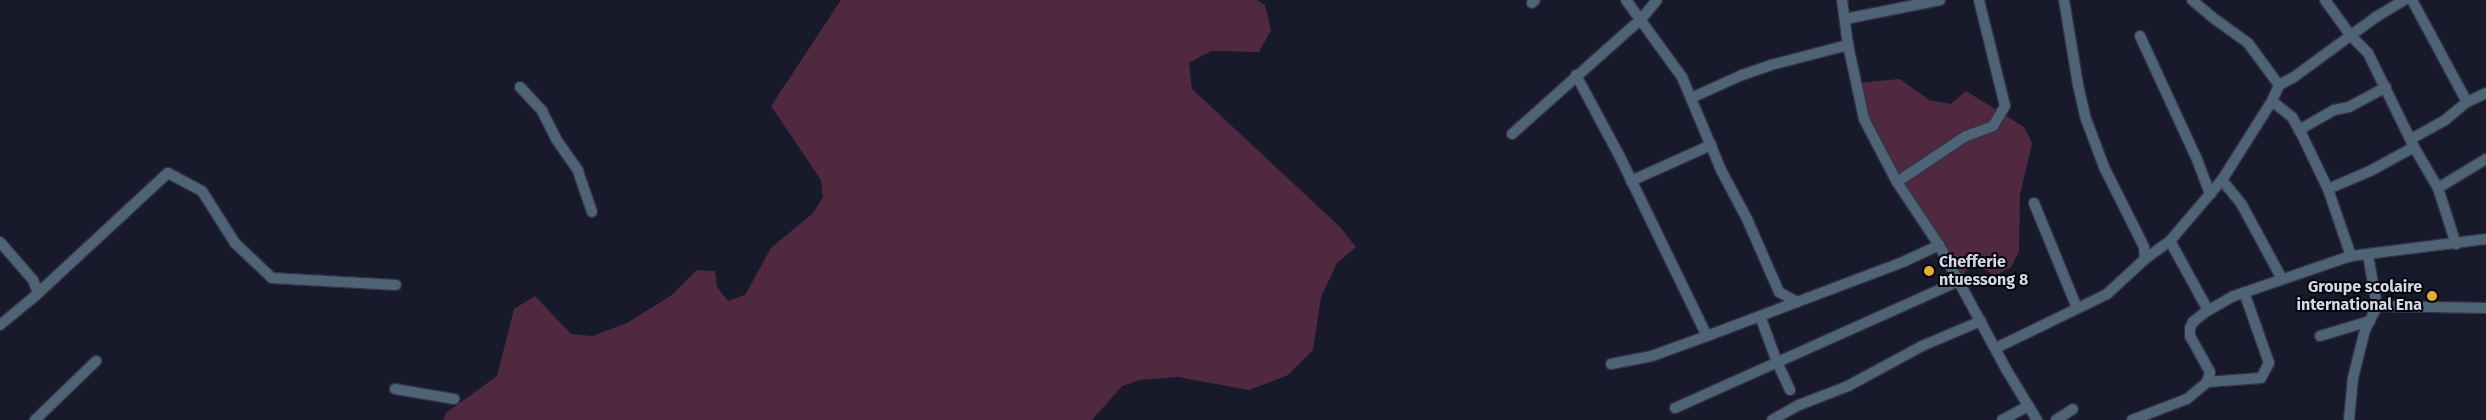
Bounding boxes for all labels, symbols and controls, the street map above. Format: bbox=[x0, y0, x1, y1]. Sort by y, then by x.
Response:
place label: Chefferie ntuessong 8 bbox=[1939, 252, 2028, 290]
marker: Chefferie ntuessong 8 bbox=[1923, 265, 1935, 277]
place label: Groupe scolaire international Ena bbox=[2296, 277, 2422, 315]
marker: Groupe scolaire international Ena bbox=[2426, 290, 2438, 302]

